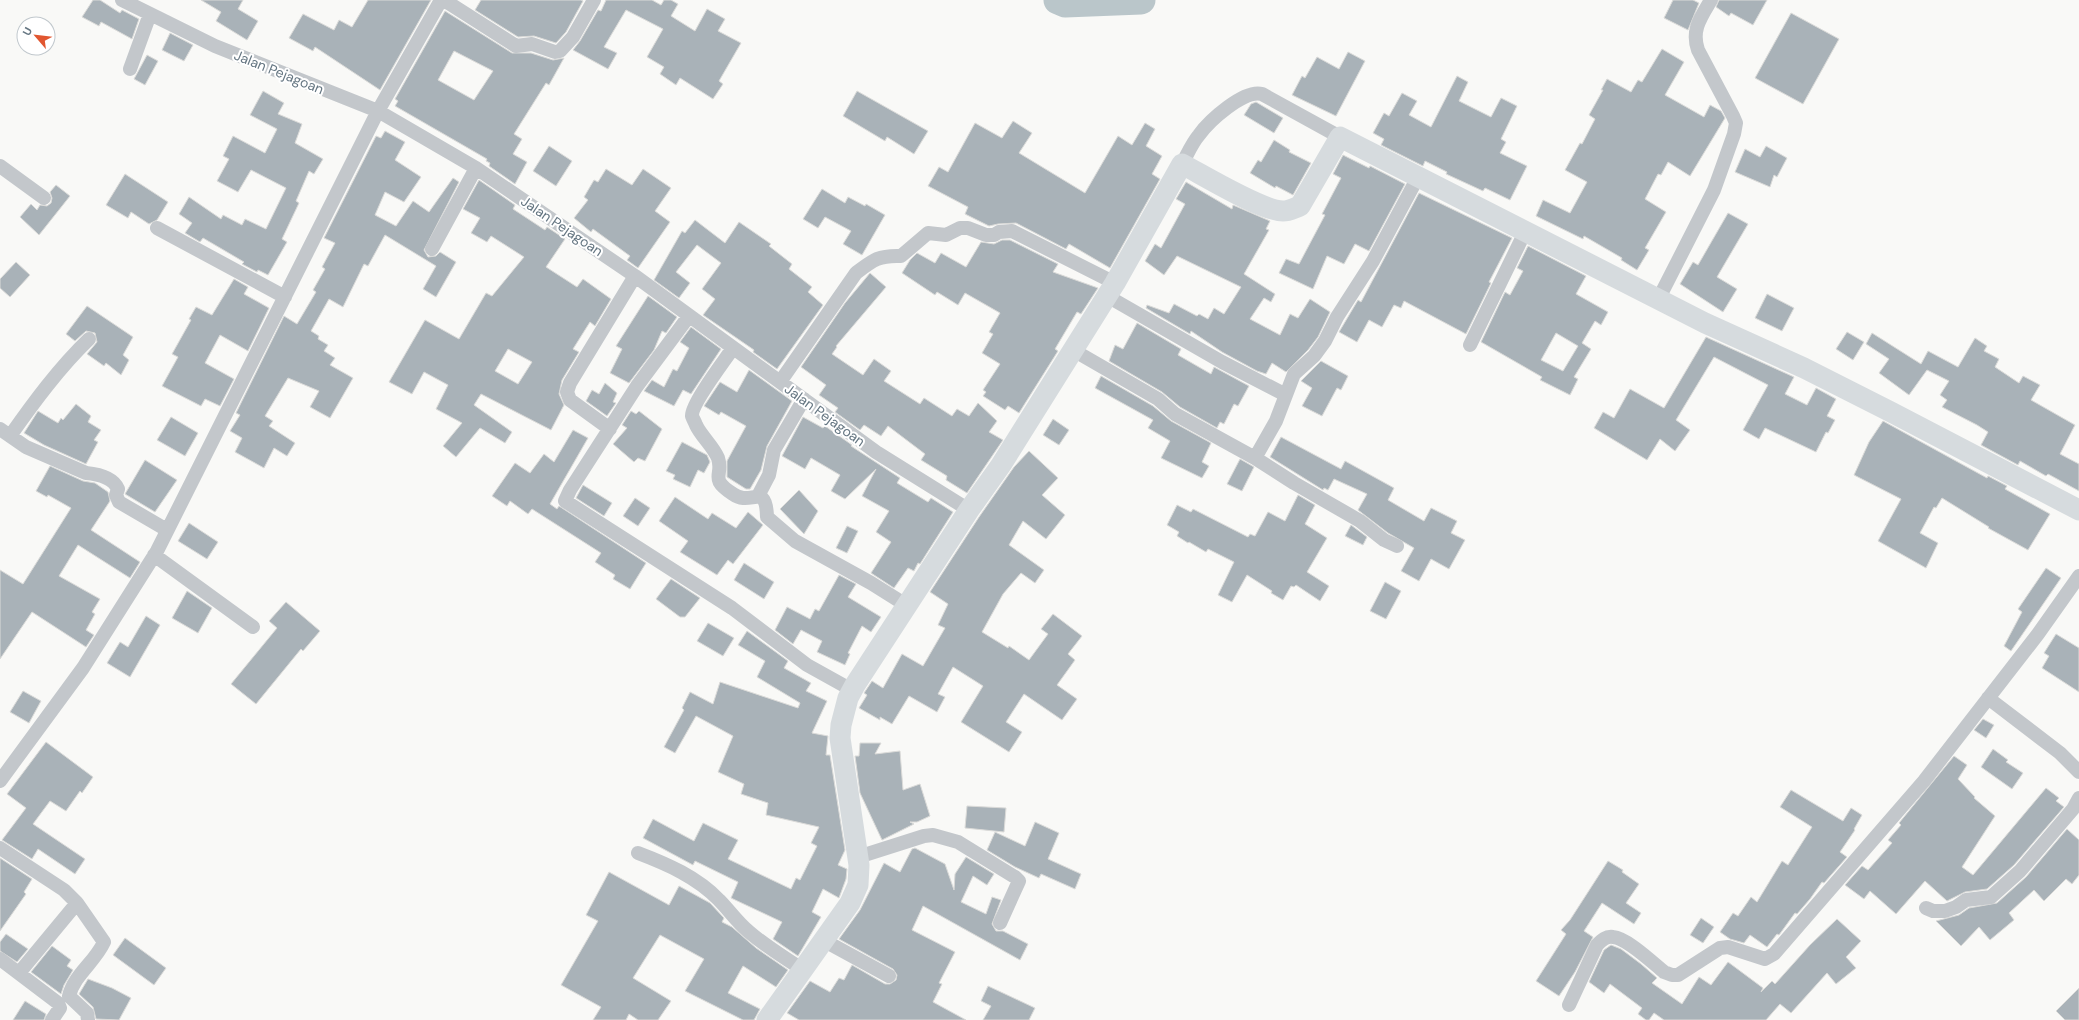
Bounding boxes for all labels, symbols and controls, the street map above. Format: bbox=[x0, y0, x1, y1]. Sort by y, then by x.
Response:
north arrow bbox=[16, 16, 56, 56]
text: U bbox=[19, 25, 35, 38]
street label: Jalan Pejagoan bbox=[231, 46, 327, 98]
street label: Jalan Pejagoan bbox=[517, 192, 607, 260]
street label: Jalan Pejagoan bbox=[781, 380, 869, 450]

